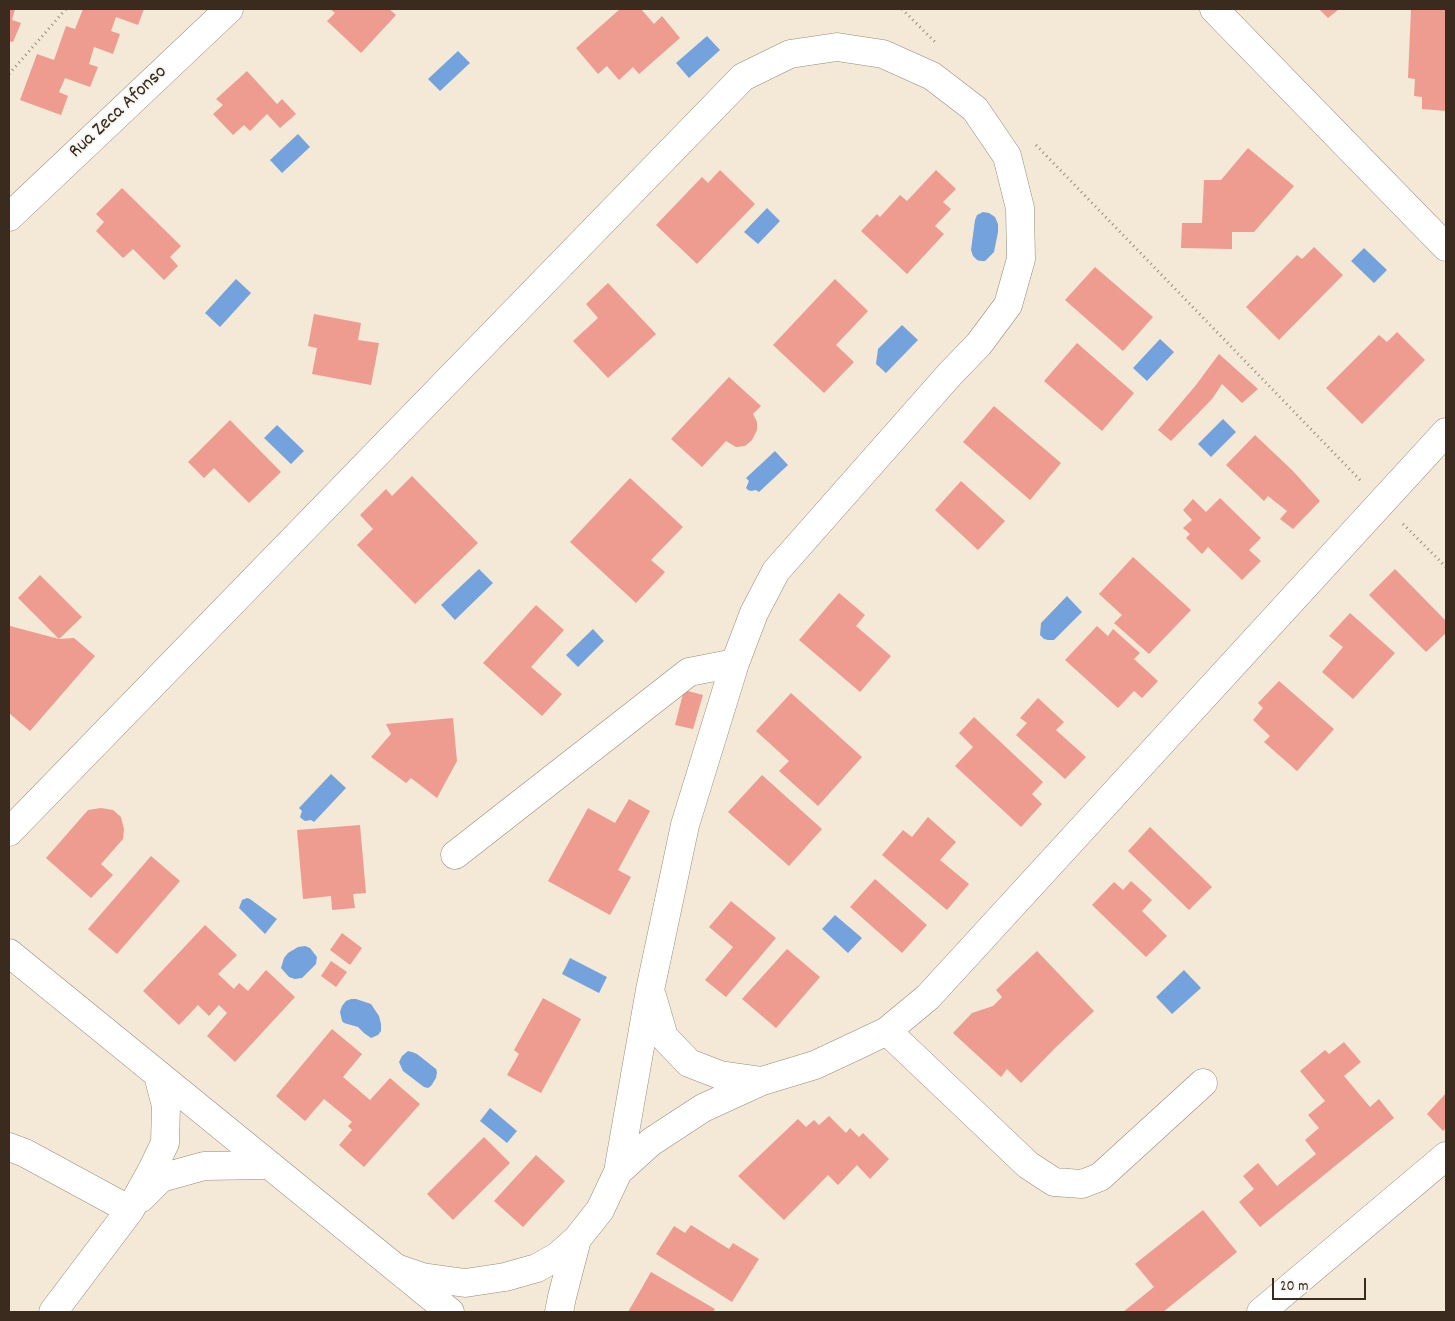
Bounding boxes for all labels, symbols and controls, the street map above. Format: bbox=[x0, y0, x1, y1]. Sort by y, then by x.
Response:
street label: Rua Zeca Afonso bbox=[65, 61, 173, 165]
scale bar bbox=[1275, 1268, 1369, 1300]
text: 20 m bbox=[1280, 1276, 1308, 1298]

